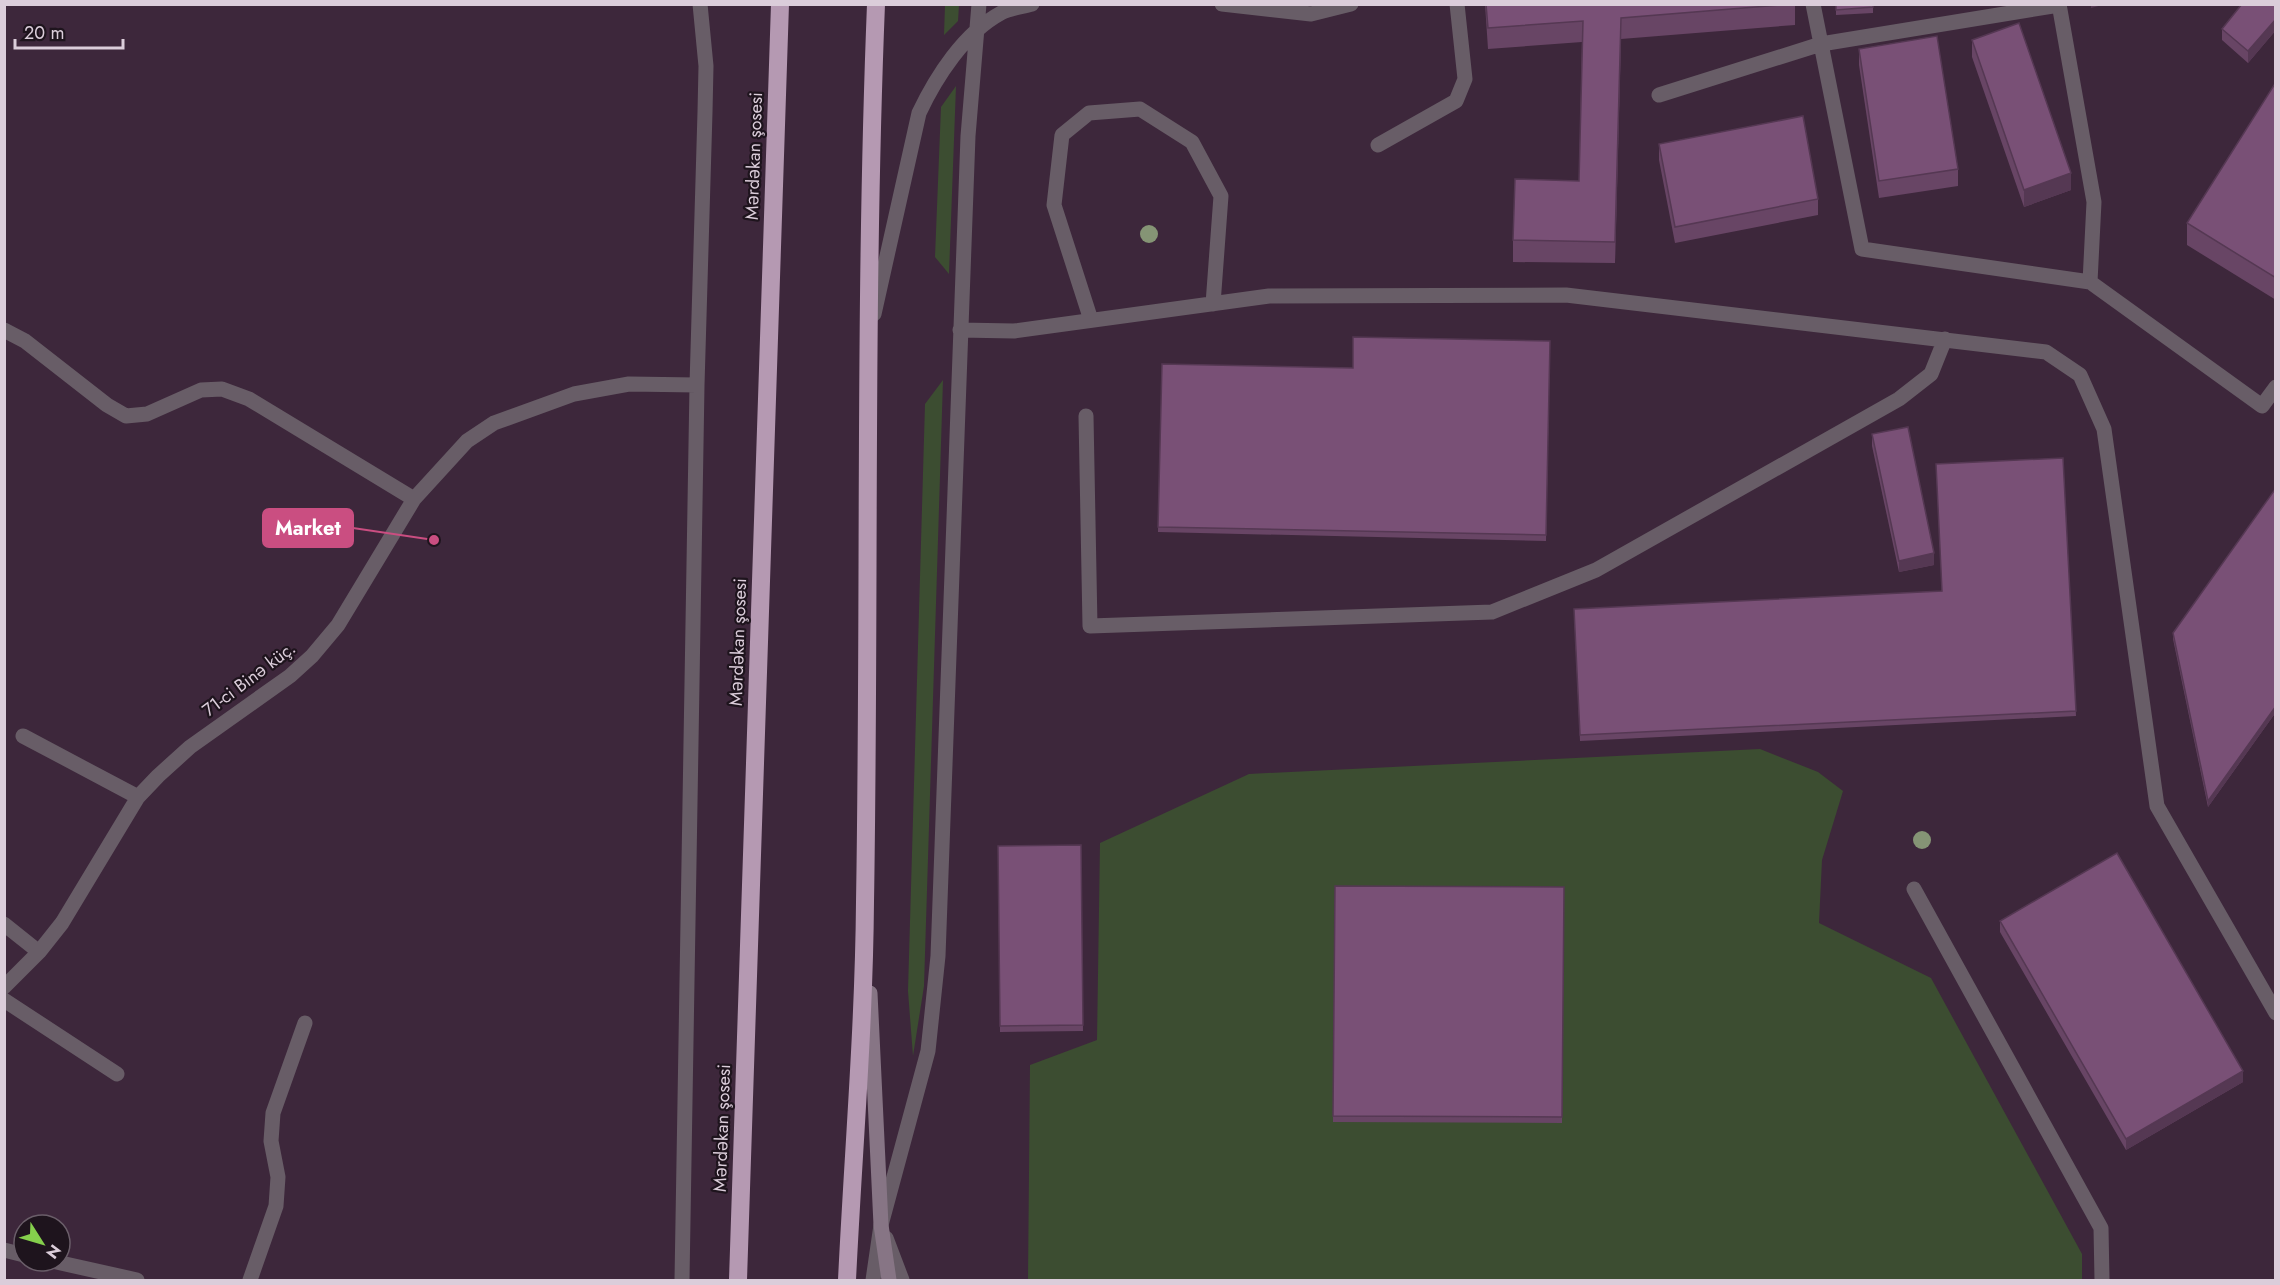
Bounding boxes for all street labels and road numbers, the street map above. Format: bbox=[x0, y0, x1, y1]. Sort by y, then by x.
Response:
street label: Mərdəkan şosesi bbox=[739, 92, 769, 220]
street label: Mərdəkan şosesi bbox=[723, 578, 753, 706]
street label: 71-ci Binə küç. bbox=[197, 635, 301, 723]
street label: Mərdəkan şosesi bbox=[707, 1064, 737, 1192]

